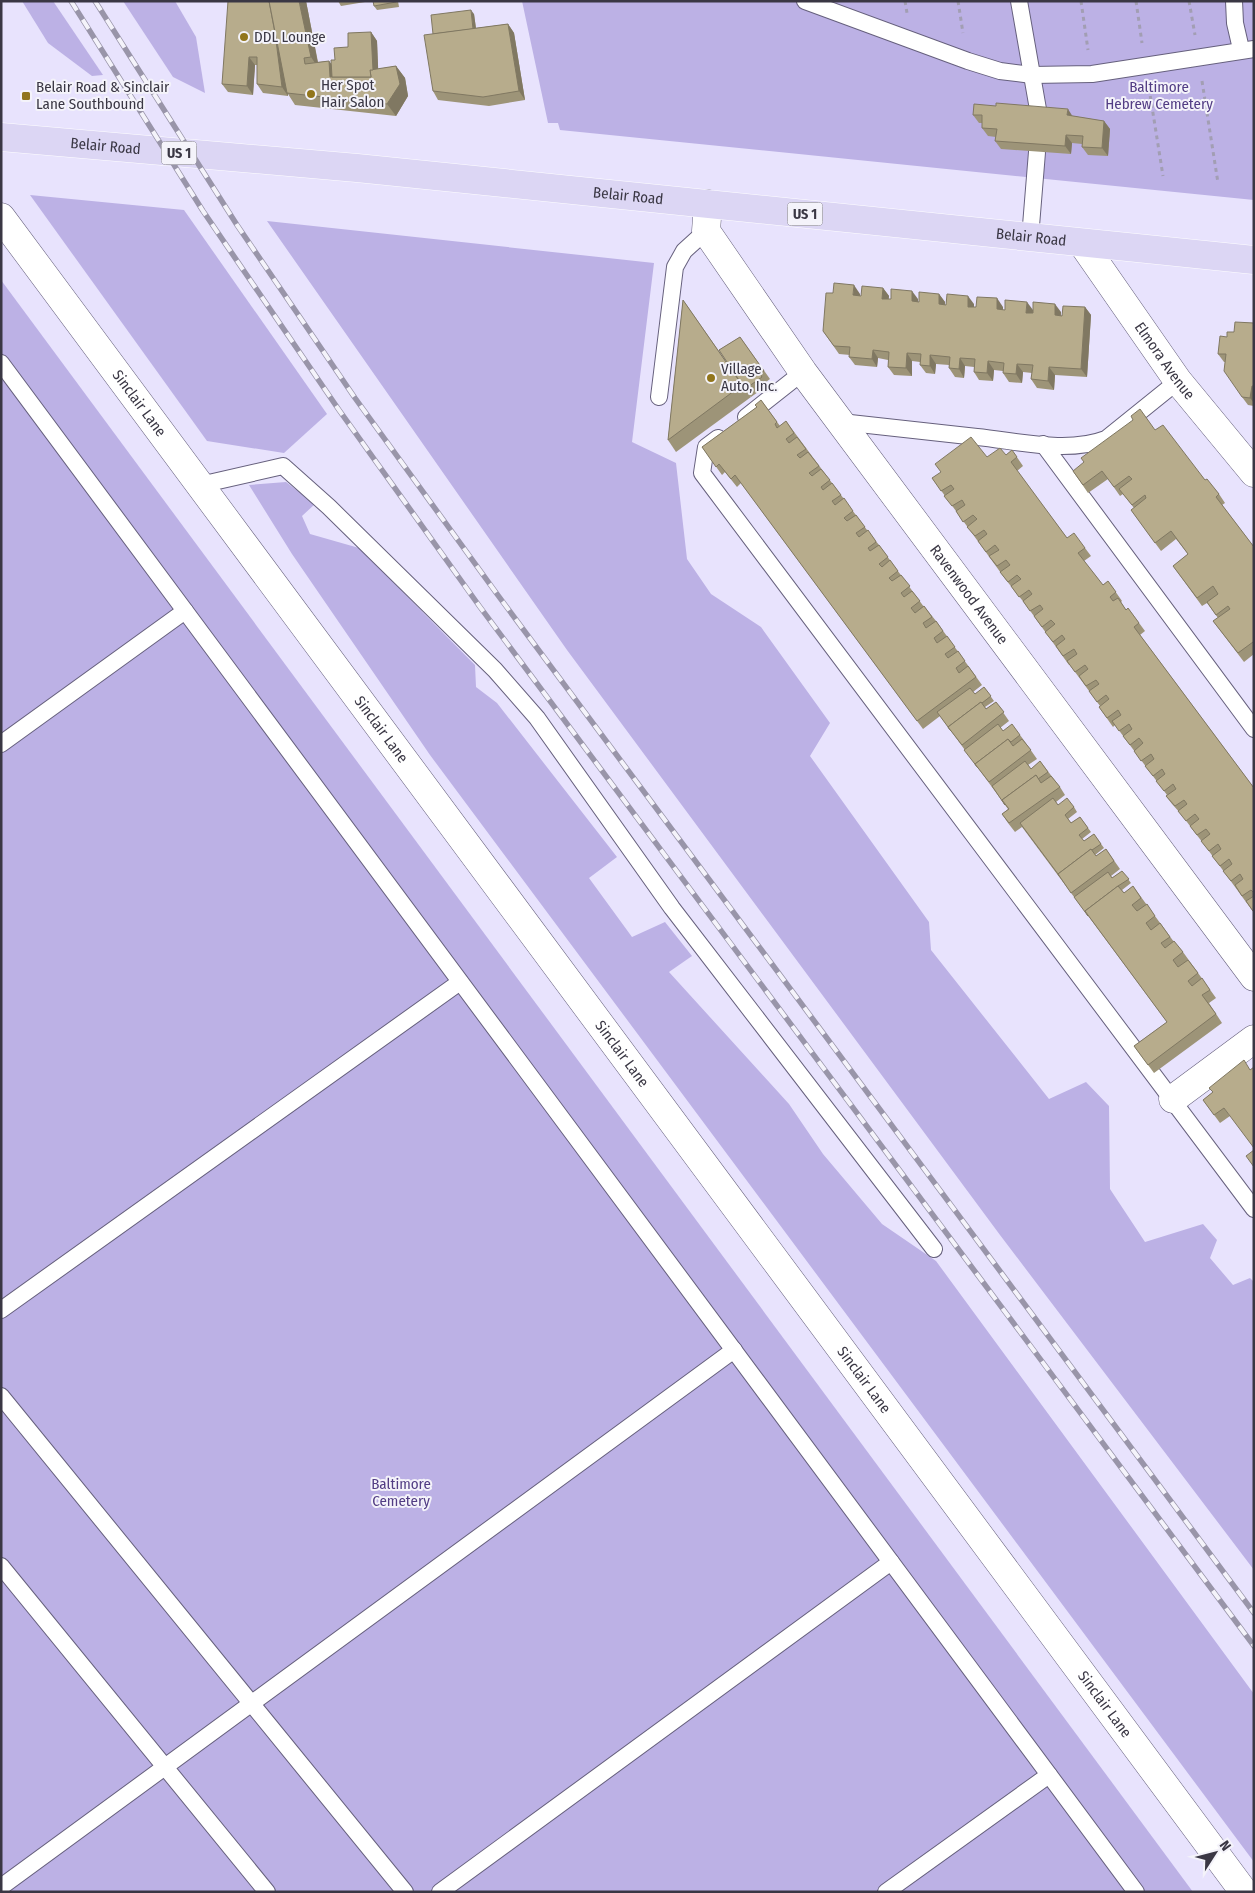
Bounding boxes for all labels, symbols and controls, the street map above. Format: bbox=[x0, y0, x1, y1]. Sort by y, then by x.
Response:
place label: DDL Lounge bbox=[254, 28, 326, 46]
marker: DDL Lounge bbox=[238, 31, 250, 43]
place label: Her Spot Hair Salon bbox=[321, 76, 384, 111]
place label: Belair Road & Sinclair Lane Southbound bbox=[36, 78, 170, 113]
park label: Baltimore Hebrew Cemetery bbox=[1105, 78, 1213, 113]
marker: Her Spot Hair Salon bbox=[305, 88, 317, 100]
marker: Belair Road & Sinclair Lane Southbound bbox=[20, 90, 32, 102]
street label: Belair Road bbox=[70, 134, 142, 158]
road number: US 1 bbox=[162, 142, 196, 164]
street label: Belair Road bbox=[592, 183, 664, 208]
road number: US 1 bbox=[788, 202, 822, 225]
street label: Belair Road bbox=[995, 225, 1067, 250]
street label: Elmora Avenue bbox=[1131, 319, 1199, 403]
place label: Village Auto, Inc. bbox=[721, 360, 777, 395]
street label: Sinclair Lane bbox=[109, 366, 170, 440]
marker: Village Auto, Inc. bbox=[705, 372, 717, 384]
street label: Ravenwood Avenue bbox=[926, 541, 1012, 648]
street label: Sinclair Lane bbox=[351, 692, 412, 766]
street label: Sinclair Lane bbox=[591, 1017, 653, 1091]
street label: Sinclair Lane bbox=[833, 1343, 895, 1417]
park label: Baltimore Cemetery bbox=[371, 1475, 431, 1510]
street label: Sinclair Lane bbox=[1074, 1667, 1135, 1741]
north arrow bbox=[1190, 1828, 1240, 1878]
text: N bbox=[1216, 1837, 1234, 1854]

